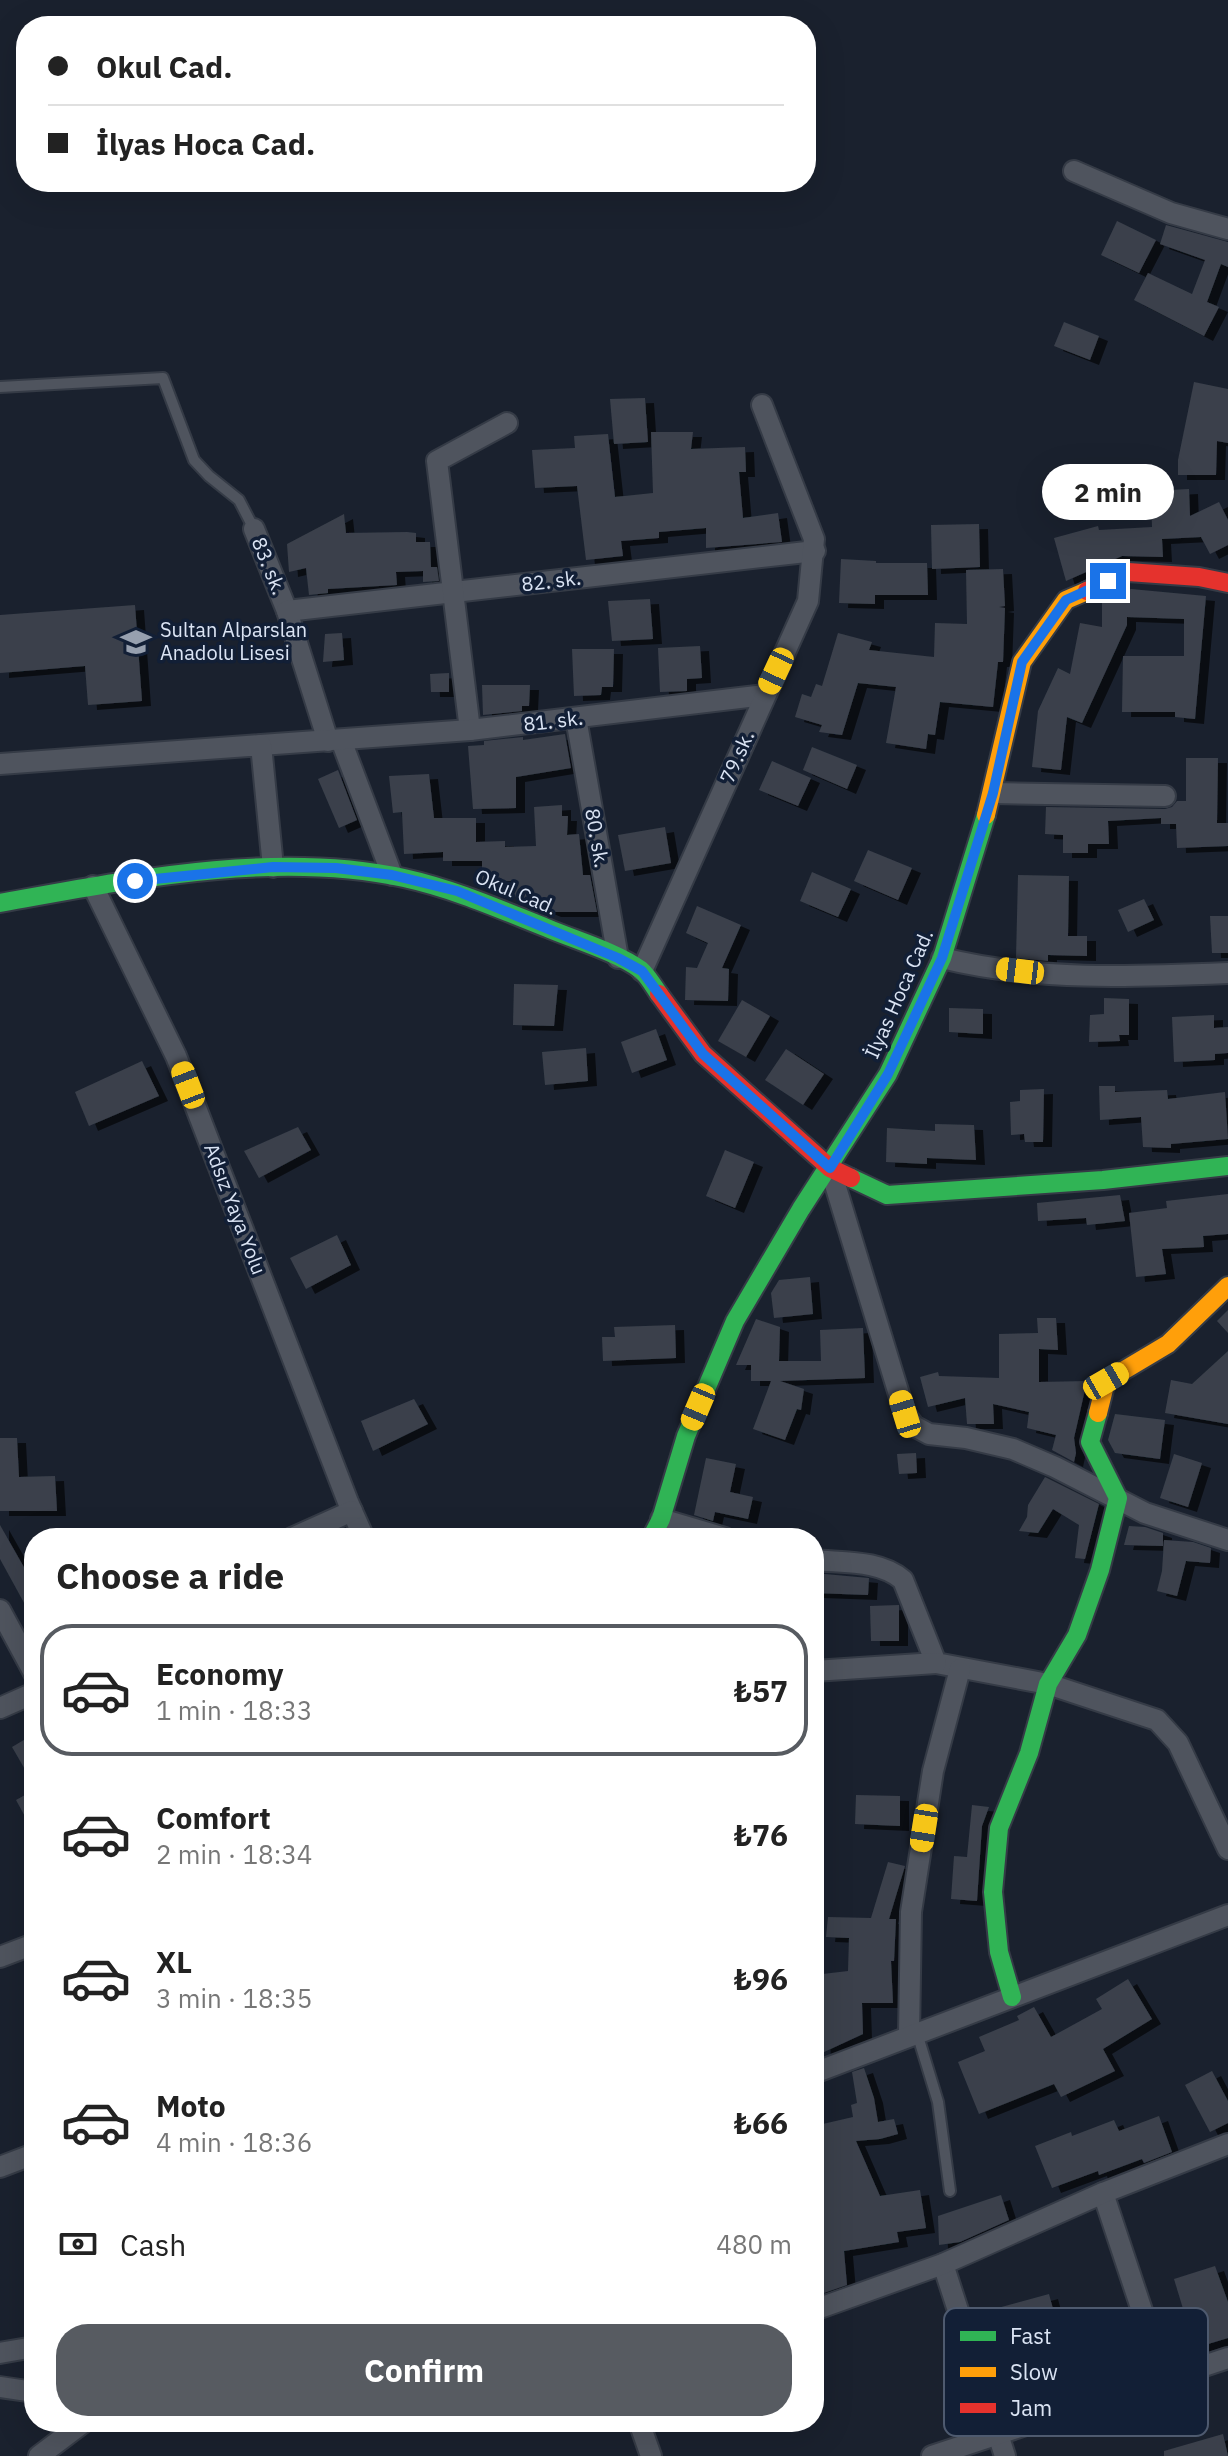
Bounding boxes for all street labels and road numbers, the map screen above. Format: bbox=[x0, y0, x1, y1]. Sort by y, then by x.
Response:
street label: 83. sk. bbox=[246, 533, 293, 599]
street label: 82. sk. bbox=[520, 563, 582, 598]
street label: 81. sk. bbox=[522, 703, 584, 738]
street label: 79.sk. bbox=[713, 726, 760, 787]
street label: 80. sk. bbox=[579, 806, 616, 870]
street label: Okul Cad. bbox=[471, 862, 561, 921]
street label: İlyas Hoca Cad. bbox=[858, 925, 939, 1063]
street label: Adsız Yaya Yolu bbox=[198, 1139, 273, 1278]

